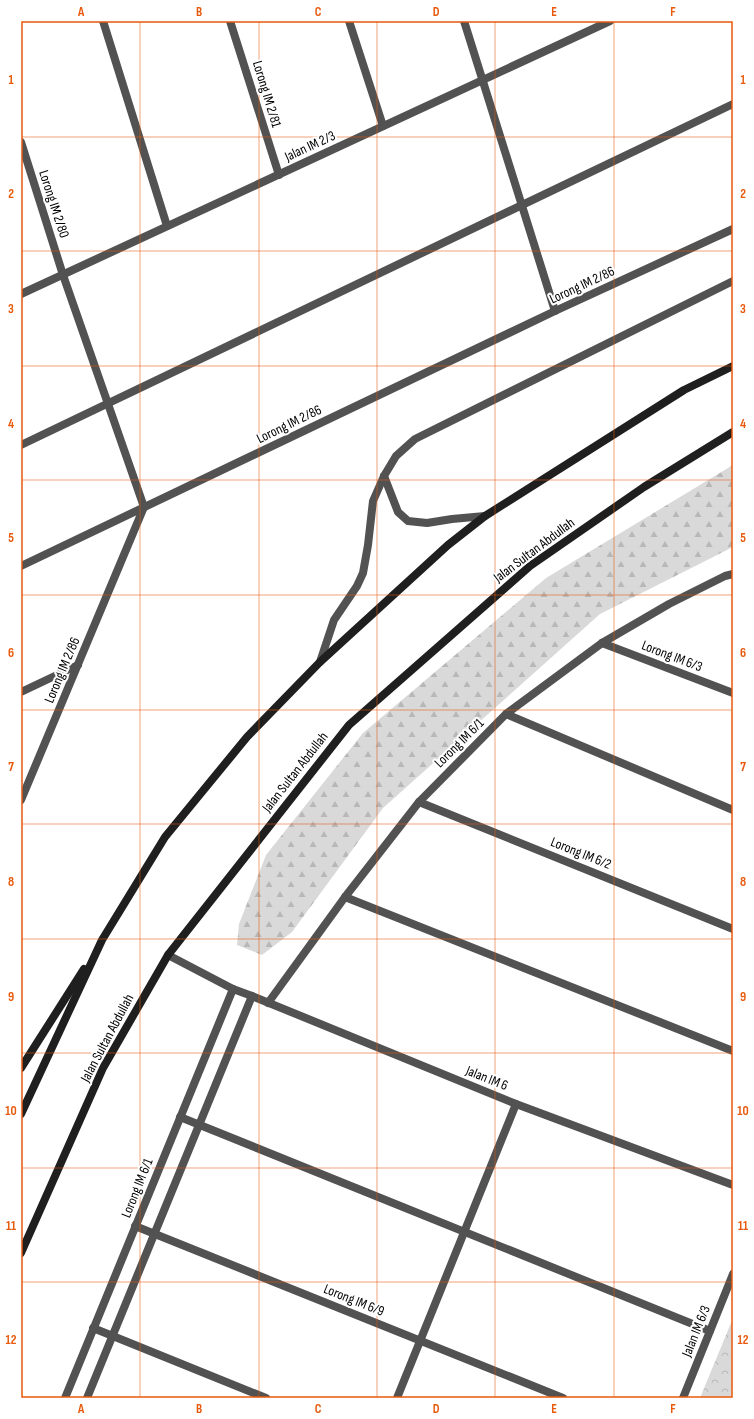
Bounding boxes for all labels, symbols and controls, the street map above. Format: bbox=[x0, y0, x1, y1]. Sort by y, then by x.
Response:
text: A bbox=[77, 4, 85, 20]
text: B bbox=[196, 4, 202, 20]
text: C bbox=[315, 4, 322, 20]
text: D bbox=[433, 4, 440, 20]
text: E bbox=[551, 4, 557, 20]
text: F bbox=[670, 4, 676, 20]
street label: Lorong IM 2/81 bbox=[249, 59, 285, 129]
text: 1 bbox=[8, 72, 14, 88]
text: 1 bbox=[740, 72, 746, 88]
street label: Jalan IM 2/3 bbox=[281, 127, 338, 166]
street label: Lorong IM 2/80 bbox=[35, 168, 73, 240]
text: 2 bbox=[8, 186, 14, 202]
text: 2 bbox=[740, 186, 746, 202]
street label: Lorong IM 2/86 bbox=[547, 263, 617, 307]
text: 3 bbox=[8, 301, 14, 317]
text: 3 bbox=[740, 301, 746, 317]
street label: Lorong IM 2/86 bbox=[254, 401, 324, 447]
text: 4 bbox=[8, 416, 14, 432]
text: 4 bbox=[740, 416, 746, 432]
street label: Jalan Sultan Abdullah bbox=[489, 514, 578, 587]
text: 5 bbox=[8, 530, 14, 546]
text: 5 bbox=[740, 530, 746, 546]
street label: Lorong IM 2/86 bbox=[40, 634, 84, 706]
street label: Lorong IM 6/3 bbox=[639, 637, 705, 675]
text: 6 bbox=[8, 645, 14, 661]
text: 6 bbox=[740, 645, 746, 661]
street label: Lorong IM 6/1 bbox=[431, 715, 487, 771]
street label: Jalan Sultan Abdullah bbox=[258, 729, 332, 816]
text: 7 bbox=[8, 759, 14, 775]
text: 7 bbox=[740, 759, 746, 775]
street label: Lorong IM 6/2 bbox=[548, 833, 614, 873]
text: 8 bbox=[8, 874, 14, 890]
text: 8 bbox=[740, 874, 746, 890]
text: 9 bbox=[8, 989, 14, 1005]
text: 9 bbox=[740, 989, 746, 1005]
street label: Jalan Sultan Abdullah bbox=[76, 991, 137, 1086]
street label: Jalan IM 6 bbox=[462, 1062, 511, 1094]
text: 10 bbox=[5, 1103, 17, 1119]
text: 10 bbox=[737, 1103, 749, 1119]
street label: Lorong IM 6/1 bbox=[117, 1156, 157, 1220]
text: 11 bbox=[6, 1218, 16, 1234]
text: 11 bbox=[738, 1218, 748, 1234]
street label: Lorong IM 6/9 bbox=[321, 1280, 387, 1320]
street label: Jalan IM 6/3 bbox=[678, 1303, 714, 1360]
text: 12 bbox=[6, 1332, 17, 1348]
text: 12 bbox=[738, 1332, 749, 1348]
text: A bbox=[77, 1401, 85, 1417]
text: B bbox=[196, 1401, 202, 1417]
text: C bbox=[315, 1401, 322, 1417]
text: D bbox=[433, 1401, 440, 1417]
text: E bbox=[551, 1401, 557, 1417]
text: F bbox=[670, 1401, 676, 1417]

